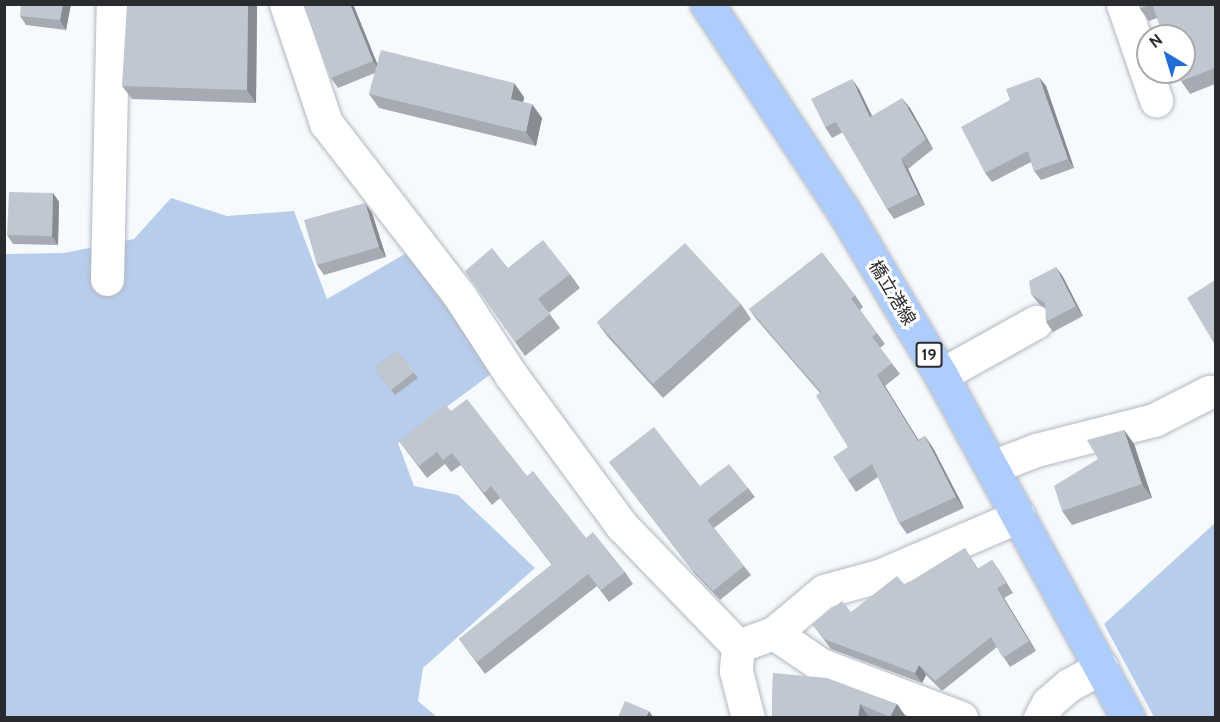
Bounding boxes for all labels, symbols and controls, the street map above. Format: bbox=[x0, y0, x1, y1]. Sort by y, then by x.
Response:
north arrow bbox=[1136, 24, 1196, 84]
text: N bbox=[1146, 30, 1166, 52]
street label: 橋立港線 bbox=[864, 257, 920, 329]
road number: 19 bbox=[916, 342, 942, 368]

